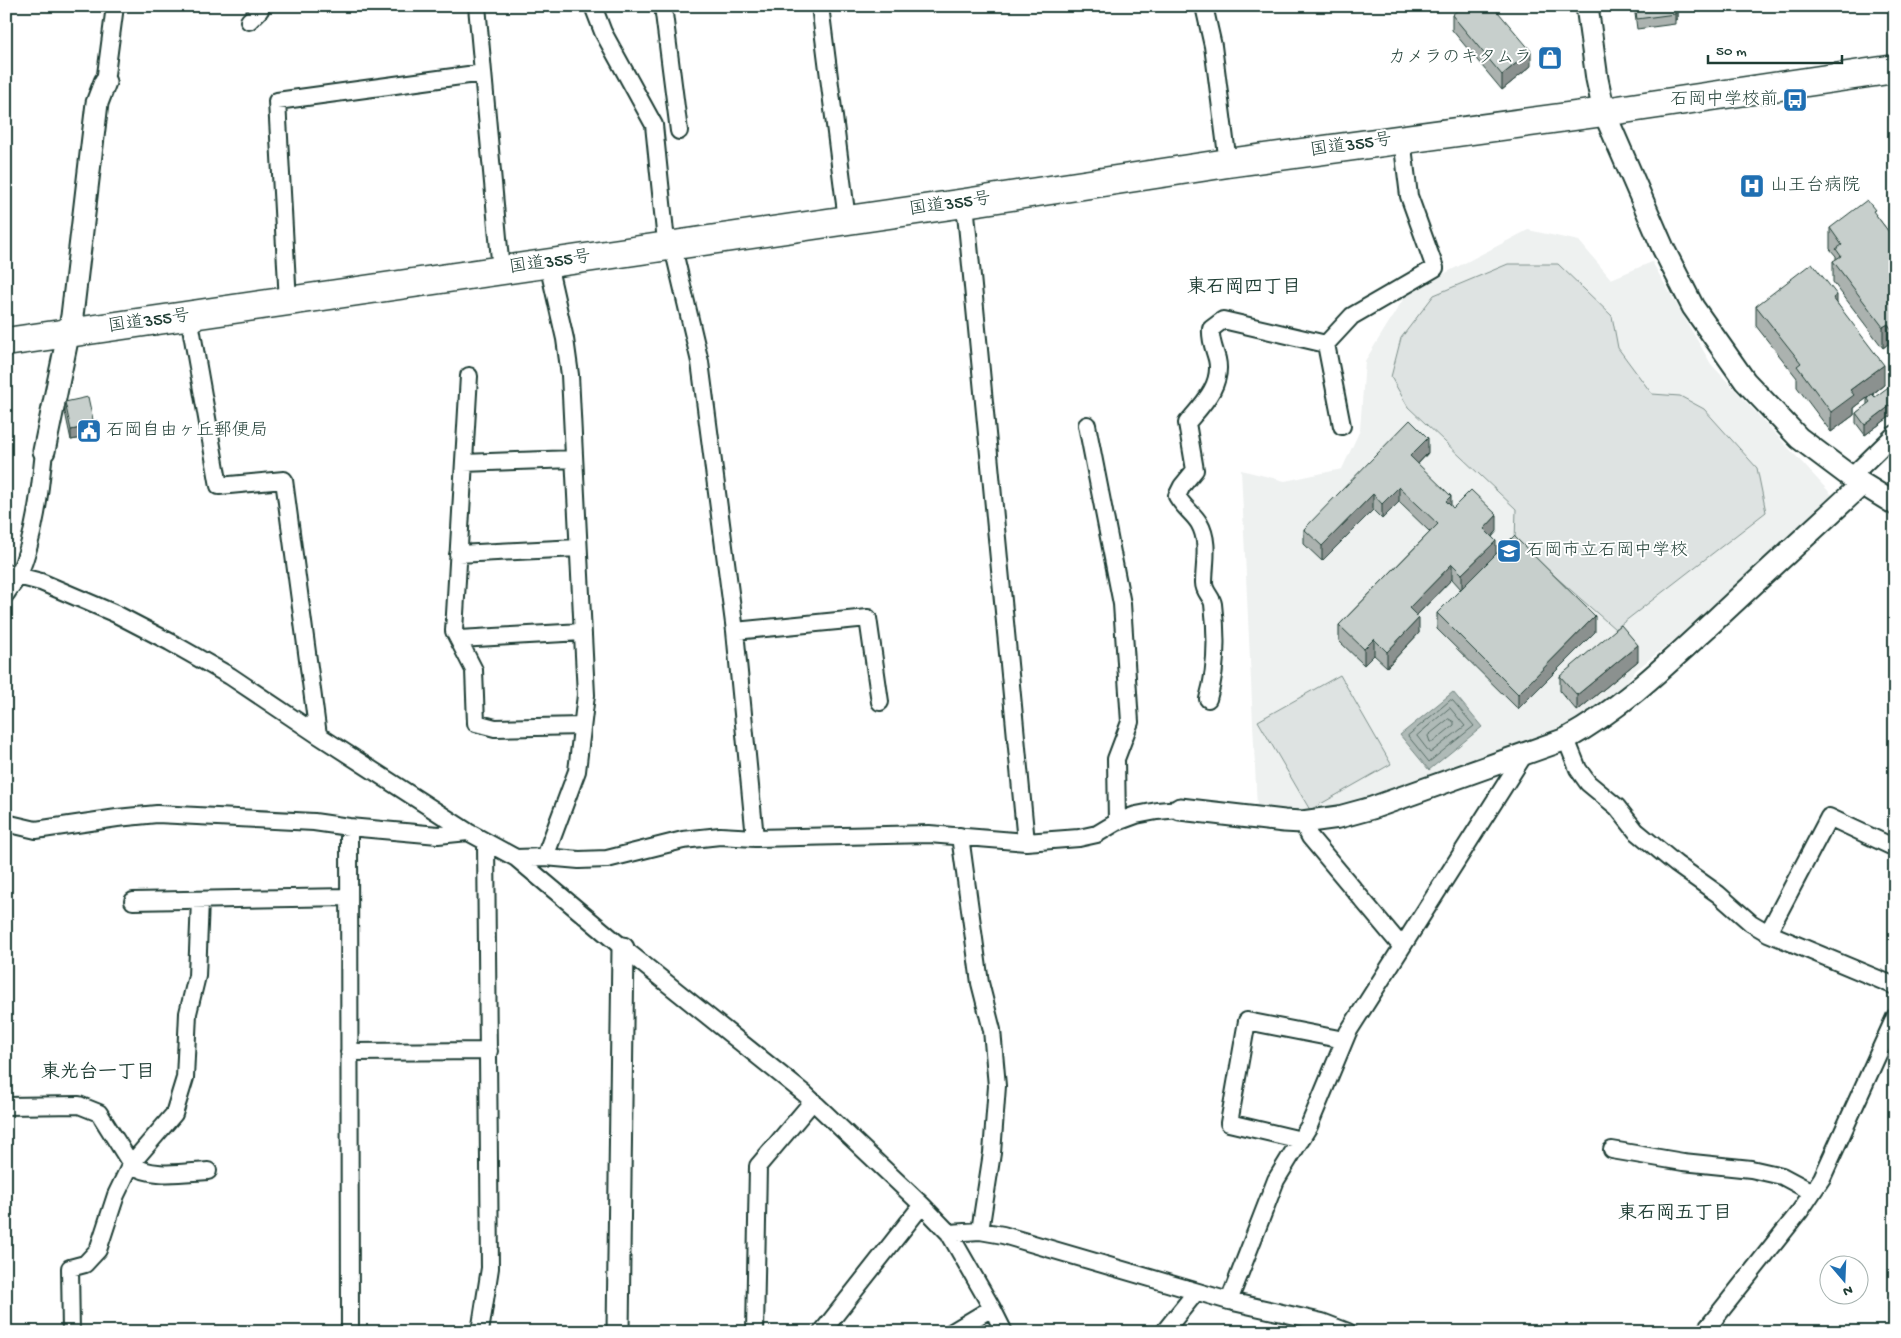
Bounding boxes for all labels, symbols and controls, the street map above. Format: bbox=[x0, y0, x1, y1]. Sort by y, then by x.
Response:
scale bar bbox=[1708, 32, 1842, 64]
text: 50 m bbox=[1716, 43, 1747, 61]
shop icon: カメラのキタムラ bbox=[1537, 45, 1563, 71]
place label: カメラのキタムラ bbox=[1388, 48, 1532, 69]
bus stop icon: 石岡中学校前 bbox=[1782, 87, 1808, 113]
place label: 石岡中学校前 bbox=[1670, 89, 1778, 111]
street label: 国道355号 bbox=[1309, 129, 1393, 162]
hospital icon: 山王台病院 bbox=[1739, 173, 1765, 199]
place label: 山王台病院 bbox=[1770, 175, 1860, 197]
street label: 国道355号 bbox=[908, 188, 992, 221]
street label: 国道355号 bbox=[508, 246, 592, 279]
district label: 東石岡四丁目 bbox=[1187, 276, 1301, 300]
street label: 国道355号 bbox=[107, 305, 191, 338]
public building icon: 石岡自由ヶ丘郵便局 bbox=[76, 418, 102, 444]
place label: 石岡自由ヶ丘郵便局 bbox=[106, 420, 268, 442]
school or university icon: 石岡市立石岡中学校 bbox=[1496, 538, 1522, 564]
place label: 石岡市立石岡中学校 bbox=[1526, 540, 1688, 562]
district label: 東光台一丁目 bbox=[41, 1061, 155, 1085]
district label: 東石岡五丁目 bbox=[1618, 1202, 1732, 1226]
north arrow bbox=[1818, 1256, 1868, 1306]
text: N bbox=[1840, 1280, 1855, 1299]

